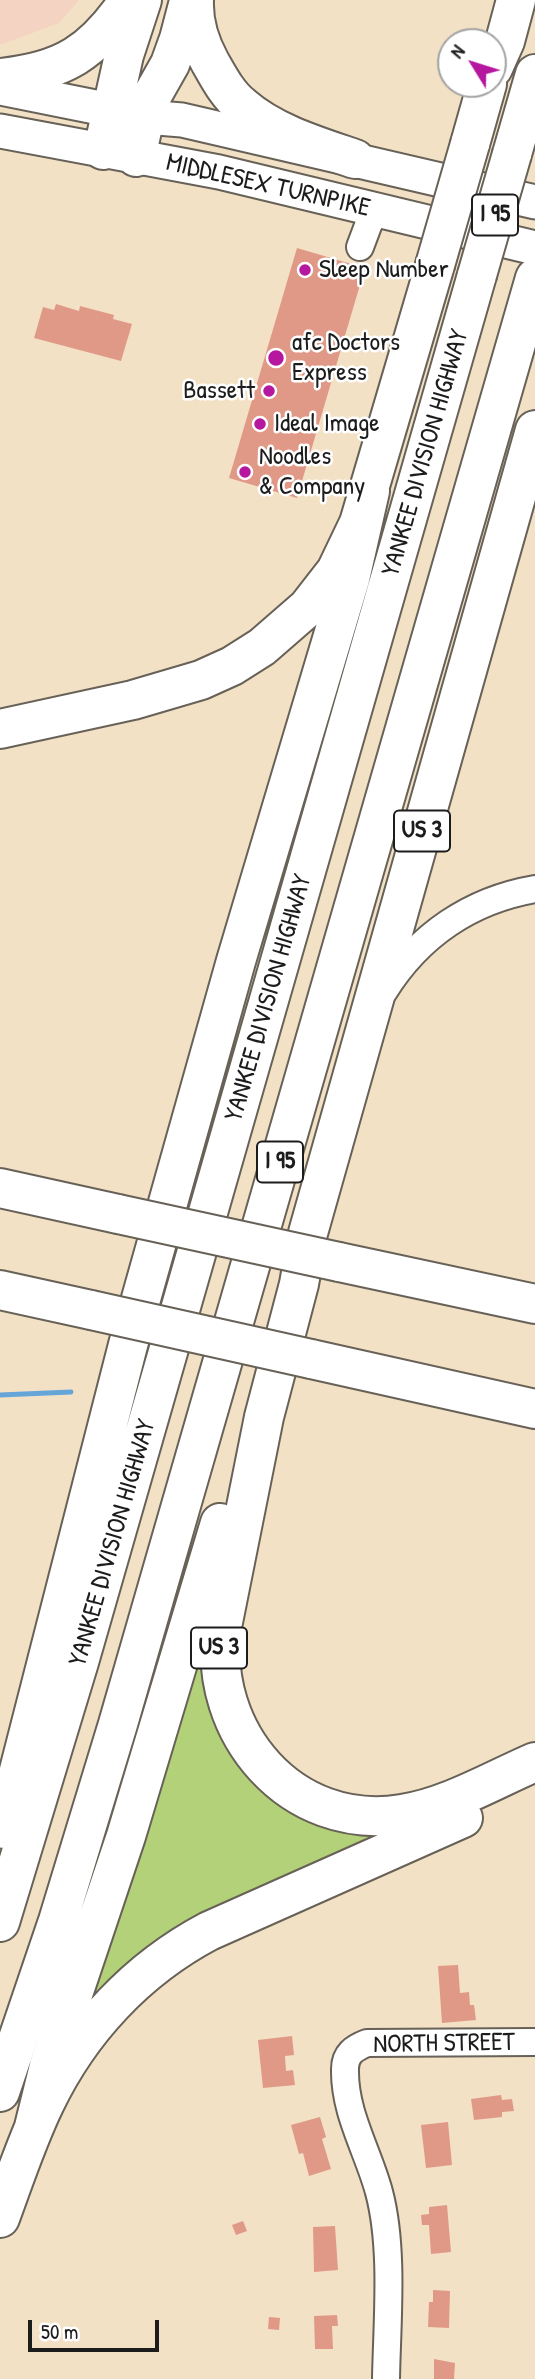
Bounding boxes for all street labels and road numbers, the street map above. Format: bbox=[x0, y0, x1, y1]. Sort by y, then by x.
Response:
street label: MIDDLESEX TURNPIKE bbox=[163, 147, 373, 225]
road number: I 95 bbox=[472, 195, 518, 236]
street label: YANKEE DIVISION HIGHWAY bbox=[376, 326, 476, 580]
road number: US 3 bbox=[394, 810, 450, 852]
street label: YANKEE DIVISION HIGHWAY bbox=[219, 871, 319, 1125]
road number: I 95 bbox=[257, 1142, 303, 1182]
street label: YANKEE DIVISION HIGHWAY bbox=[63, 1416, 163, 1670]
road number: US 3 bbox=[191, 1628, 247, 1668]
street label: NORTH STREET bbox=[373, 2027, 515, 2061]

